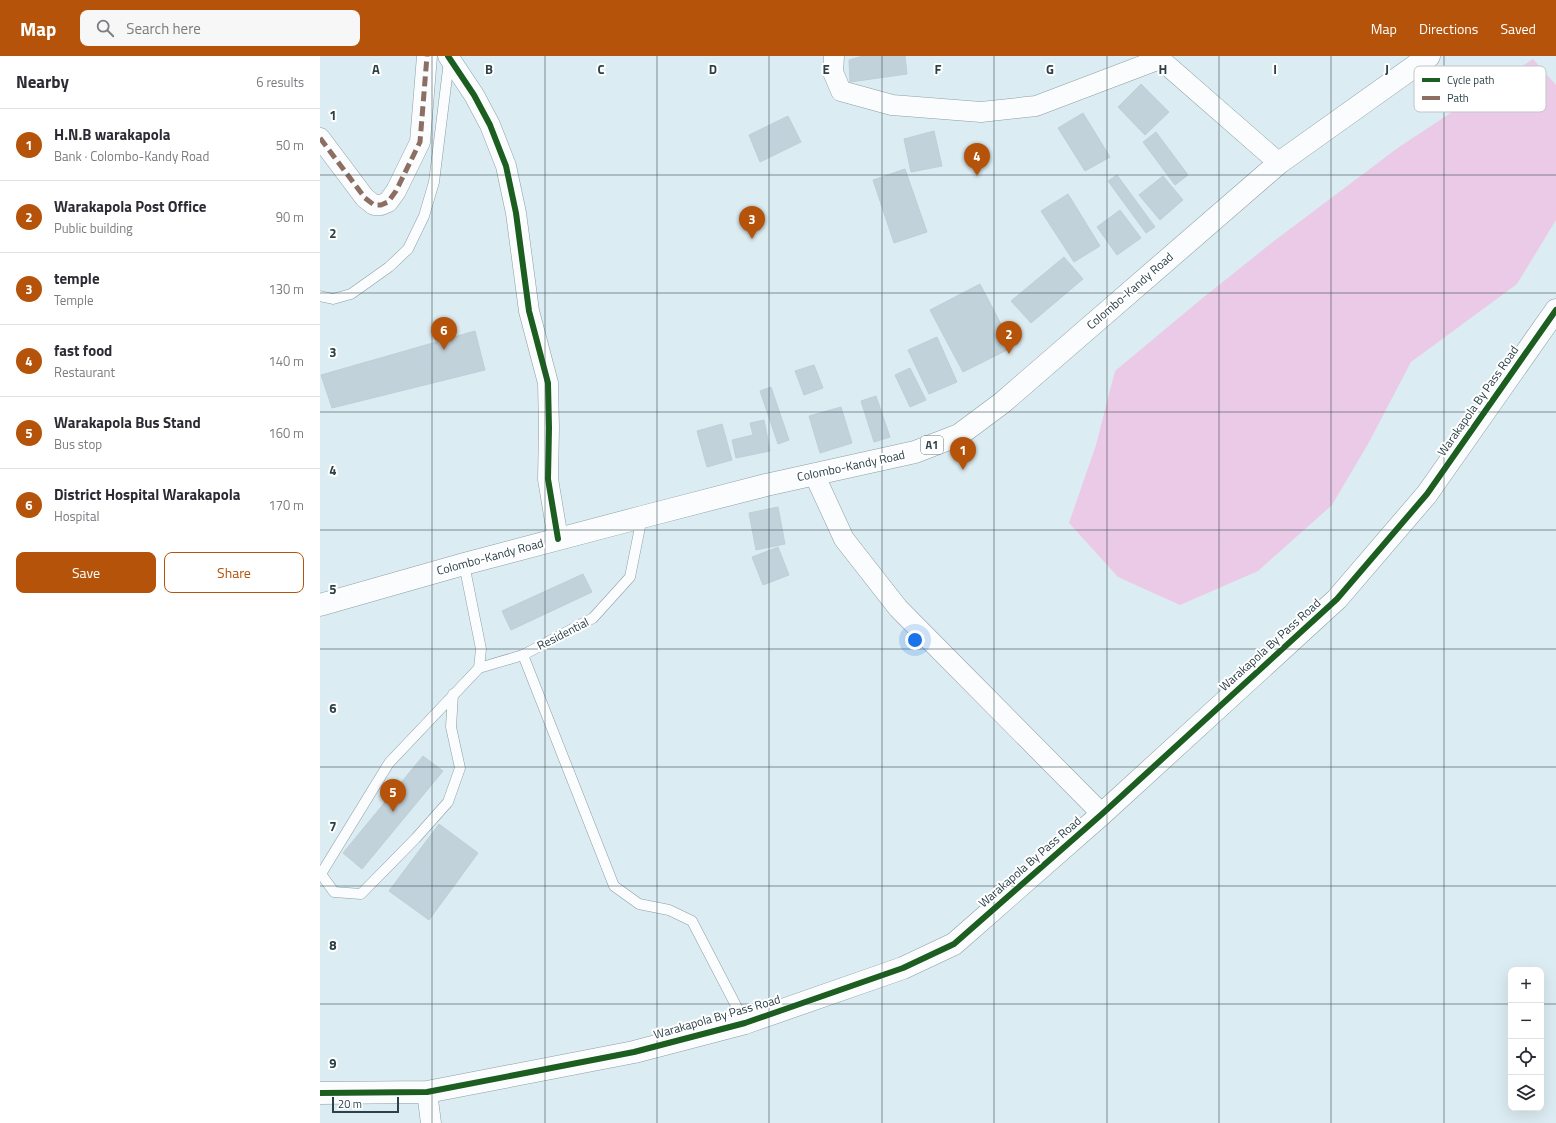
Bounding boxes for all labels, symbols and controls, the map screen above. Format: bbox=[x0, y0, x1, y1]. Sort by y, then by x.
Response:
search box bbox=[80, 10, 360, 46]
text: Map bbox=[20, 14, 56, 43]
icon: search bbox=[94, 17, 116, 39]
text: Search here bbox=[126, 17, 201, 40]
text: Map bbox=[1371, 18, 1397, 39]
text: Directions bbox=[1419, 18, 1478, 39]
text: Saved bbox=[1500, 18, 1536, 39]
text: A bbox=[372, 59, 380, 79]
text: B bbox=[485, 59, 493, 79]
text: C bbox=[597, 59, 605, 79]
text: D bbox=[709, 59, 717, 79]
text: E bbox=[822, 59, 830, 79]
text: F bbox=[935, 59, 942, 79]
text: G bbox=[1046, 59, 1054, 79]
text: H bbox=[1159, 59, 1167, 79]
text: I bbox=[1273, 59, 1277, 79]
text: J bbox=[1385, 59, 1389, 79]
legend bbox=[1414, 66, 1546, 112]
text: Nearby bbox=[16, 69, 69, 95]
text: 6 results bbox=[256, 72, 304, 92]
text: Cycle path bbox=[1447, 72, 1495, 88]
text: Path bbox=[1447, 90, 1469, 106]
text: 1 bbox=[329, 105, 337, 125]
text: H.N.B warakapola bbox=[54, 123, 170, 146]
text: 1 bbox=[25, 135, 33, 155]
text: 50 m bbox=[276, 135, 304, 155]
pin: 4 bbox=[964, 143, 990, 176]
text: Bank · Colombo-Kandy Road bbox=[54, 146, 209, 166]
text: Warakapola Post Office bbox=[54, 195, 206, 218]
pin: 3 bbox=[739, 206, 765, 239]
text: 2 bbox=[25, 207, 33, 227]
text: 90 m bbox=[276, 207, 304, 227]
text: Public building bbox=[54, 218, 133, 238]
text: 2 bbox=[329, 223, 337, 243]
street label: Colombo-Kandy Road bbox=[1082, 247, 1177, 334]
text: temple bbox=[54, 267, 100, 290]
text: 3 bbox=[25, 279, 33, 299]
text: 130 m bbox=[268, 279, 304, 299]
text: Temple bbox=[54, 290, 94, 310]
pin: 6 bbox=[431, 317, 457, 350]
pin: 2 bbox=[996, 321, 1022, 354]
text: fast food bbox=[54, 339, 112, 362]
text: 3 bbox=[329, 342, 337, 362]
street label: Warakapola By Pass Road bbox=[1432, 342, 1523, 460]
text: 4 bbox=[25, 351, 33, 371]
text: 140 m bbox=[268, 351, 304, 371]
text: Restaurant bbox=[54, 362, 115, 382]
text: Warakapola Bus Stand bbox=[54, 411, 201, 434]
text: 5 bbox=[25, 423, 33, 443]
text: 160 m bbox=[268, 423, 304, 443]
text: Bus stop bbox=[54, 434, 102, 454]
road number: A1 bbox=[921, 436, 943, 454]
pin: 1 bbox=[950, 437, 976, 470]
street label: Colombo-Kandy Road bbox=[795, 445, 907, 486]
text: 4 bbox=[329, 460, 337, 480]
text: District Hospital Warakapola bbox=[54, 483, 240, 506]
text: 6 bbox=[25, 495, 33, 515]
text: 170 m bbox=[268, 495, 304, 515]
text: Hospital bbox=[54, 506, 99, 526]
street label: Colombo-Kandy Road bbox=[434, 533, 545, 580]
button: Save bbox=[16, 552, 156, 593]
button: Share bbox=[164, 552, 304, 593]
text: 5 bbox=[329, 579, 337, 599]
street label: Warakapola By Pass Road bbox=[1215, 594, 1325, 696]
street label: Residential bbox=[534, 612, 592, 655]
your location bbox=[905, 630, 925, 650]
text: 6 bbox=[329, 698, 337, 718]
pin: 5 bbox=[380, 779, 406, 812]
street label: Warakapola By Pass Road bbox=[974, 811, 1085, 912]
text: 7 bbox=[329, 816, 337, 836]
text: 8 bbox=[329, 935, 337, 955]
map controls bbox=[1508, 967, 1544, 1111]
button: + bbox=[1508, 967, 1544, 1003]
street label: Warakapola By Pass Road bbox=[651, 989, 782, 1044]
button: − bbox=[1508, 1003, 1544, 1039]
button: locate bbox=[1508, 1039, 1544, 1075]
text: 9 bbox=[329, 1053, 337, 1073]
button: layers bbox=[1508, 1075, 1544, 1111]
scale bar bbox=[332, 1095, 399, 1114]
text: 20 m bbox=[338, 1096, 362, 1112]

